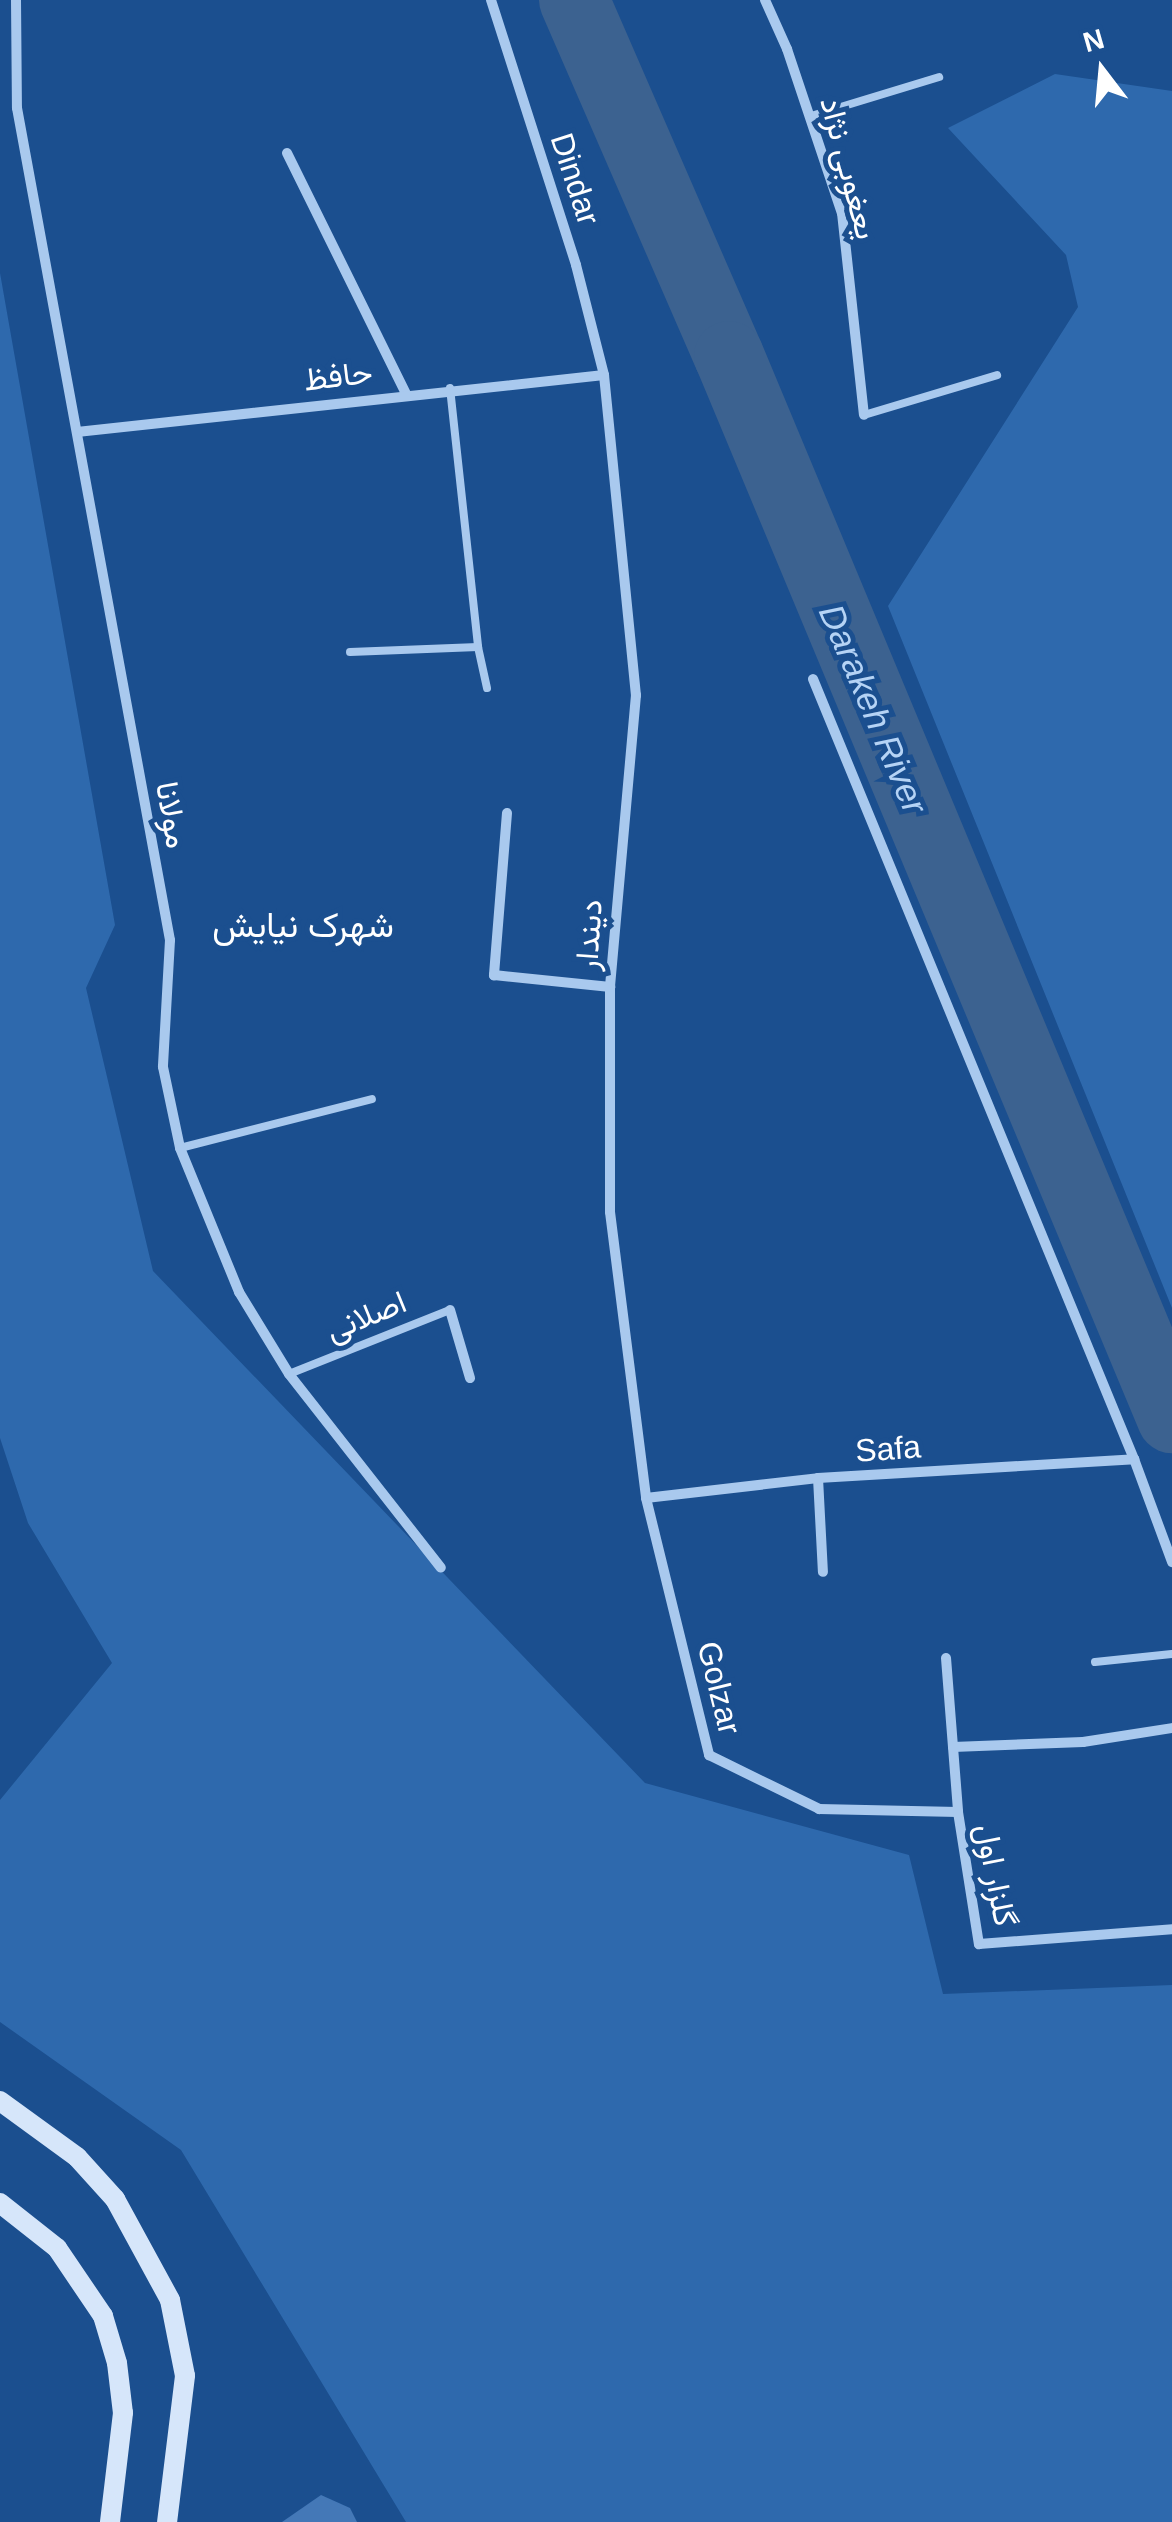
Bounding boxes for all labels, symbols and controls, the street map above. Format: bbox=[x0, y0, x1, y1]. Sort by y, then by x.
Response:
north arrow bbox=[1052, 20, 1152, 120]
text: N bbox=[1080, 23, 1108, 58]
street label: یعغوبی نژاد bbox=[812, 93, 886, 243]
street label: Dindar bbox=[542, 128, 608, 230]
street label: حافظ bbox=[301, 353, 375, 399]
water label: Darakeh River bbox=[810, 598, 936, 820]
street label: مولانا bbox=[147, 779, 197, 851]
street label: دیندار bbox=[567, 898, 611, 972]
district label: شهرک نیایش bbox=[212, 904, 394, 946]
street label: اصلانی bbox=[320, 1283, 412, 1349]
street label: Safa bbox=[854, 1428, 922, 1470]
street label: Golzar bbox=[689, 1638, 749, 1738]
street label: گلزار اول bbox=[967, 1820, 1025, 1930]

